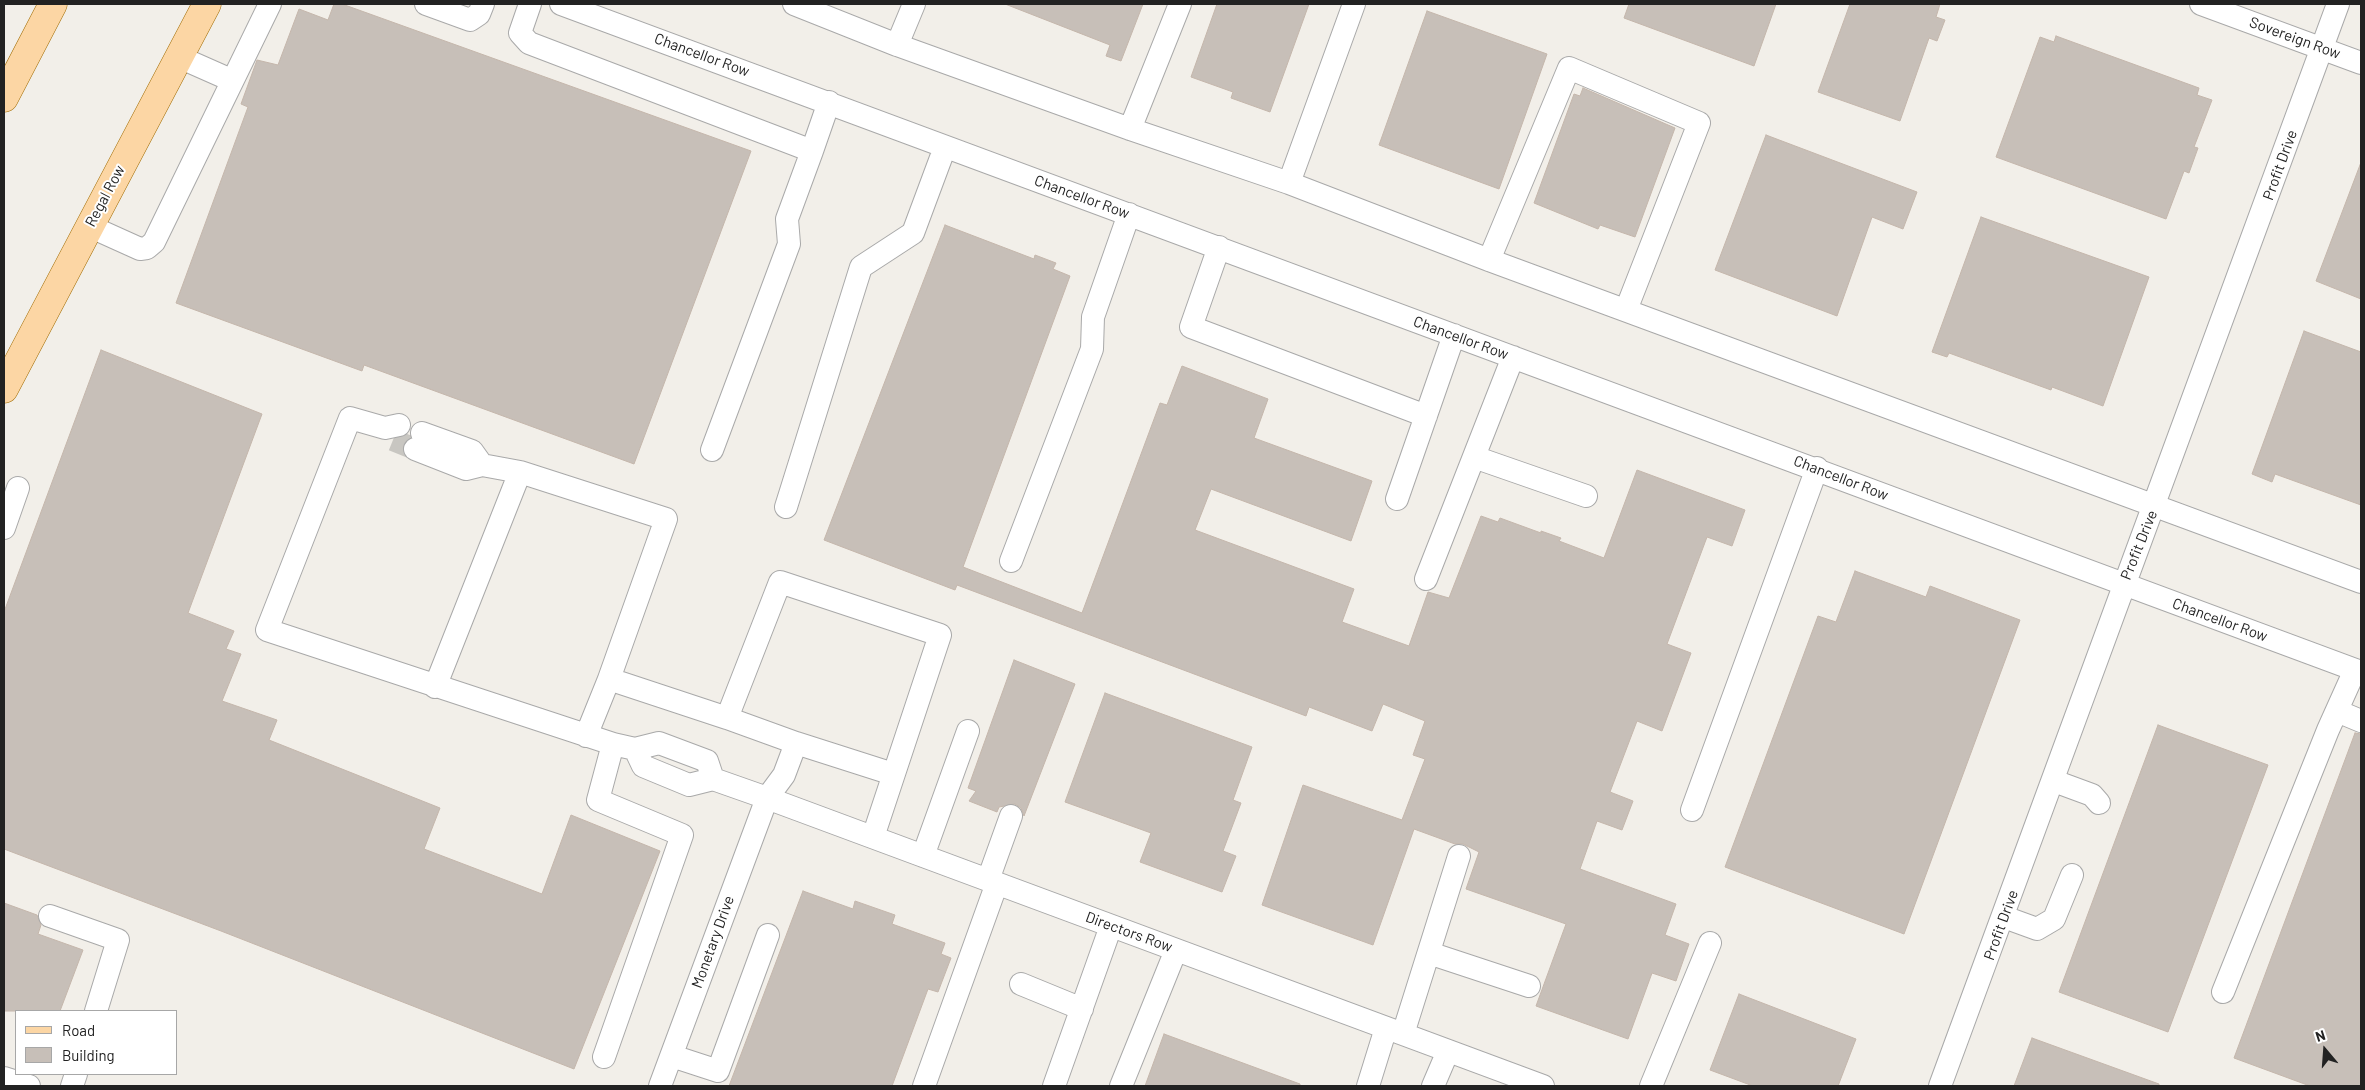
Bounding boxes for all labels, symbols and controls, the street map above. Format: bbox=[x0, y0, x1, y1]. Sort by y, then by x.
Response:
street label: Sovereign Row bbox=[2247, 13, 2343, 63]
street label: Chancellor Row bbox=[652, 29, 752, 81]
street label: Profit Drive bbox=[2259, 127, 2301, 203]
street label: Regal Row bbox=[81, 162, 129, 230]
street label: Chancellor Row bbox=[1032, 171, 1132, 223]
street label: Chancellor Row bbox=[1411, 312, 1511, 364]
street label: Chancellor Row bbox=[1791, 452, 1891, 504]
street label: Profit Drive bbox=[2117, 508, 2161, 582]
street label: Chancellor Row bbox=[2170, 594, 2270, 646]
street label: Profit Drive bbox=[1980, 887, 2022, 963]
street label: Monetary Drive bbox=[688, 893, 738, 991]
street label: Directors Row bbox=[1083, 908, 1175, 956]
legend bbox=[15, 1010, 178, 1075]
text: Road bbox=[62, 1021, 95, 1039]
north arrow bbox=[2300, 1025, 2350, 1075]
text: N bbox=[2313, 1026, 2327, 1045]
text: Building bbox=[62, 1046, 115, 1064]

